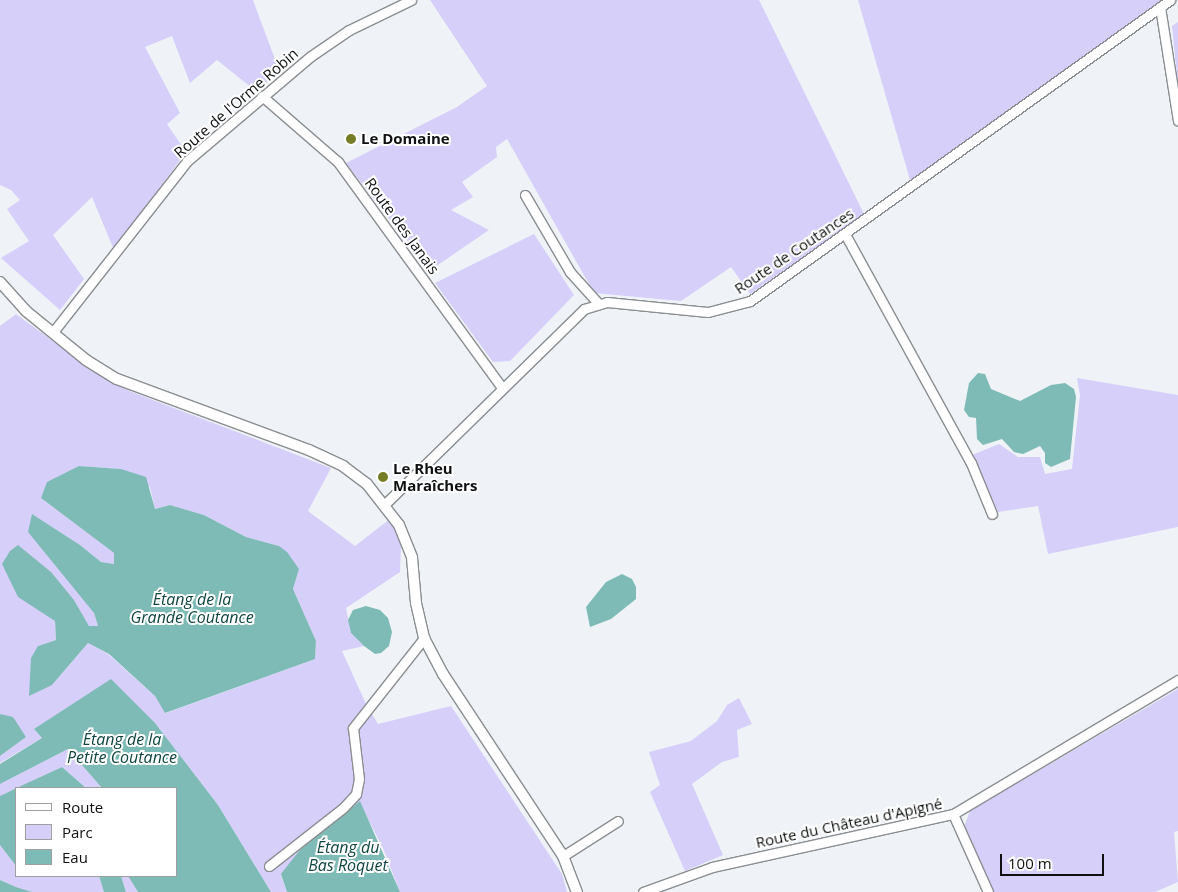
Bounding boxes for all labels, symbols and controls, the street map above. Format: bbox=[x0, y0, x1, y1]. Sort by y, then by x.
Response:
street label: Route de l'Orme Robin bbox=[170, 44, 302, 162]
place label: Le Domaine bbox=[361, 130, 450, 148]
marker: Le Domaine bbox=[345, 133, 357, 145]
street label: Route des Janais bbox=[361, 174, 443, 278]
street label: Route de Coutances bbox=[731, 204, 857, 298]
place label: Le Rheu Maraîchers bbox=[393, 459, 477, 494]
marker: Le Rheu Maraîchers bbox=[377, 471, 389, 483]
water label: Étang de la Grande Coutance bbox=[130, 589, 254, 627]
water label: Étang de la Petite Coutance bbox=[67, 729, 177, 767]
legend bbox=[15, 787, 178, 877]
street label: Route du Château d'Apigné bbox=[754, 794, 944, 852]
text: Route bbox=[62, 797, 103, 817]
text: Parc bbox=[62, 822, 93, 842]
water label: Étang du Bas Roquet bbox=[308, 837, 388, 875]
scale bar bbox=[1003, 844, 1107, 876]
text: Eau bbox=[62, 847, 88, 867]
text: 100 m bbox=[1008, 853, 1052, 873]

